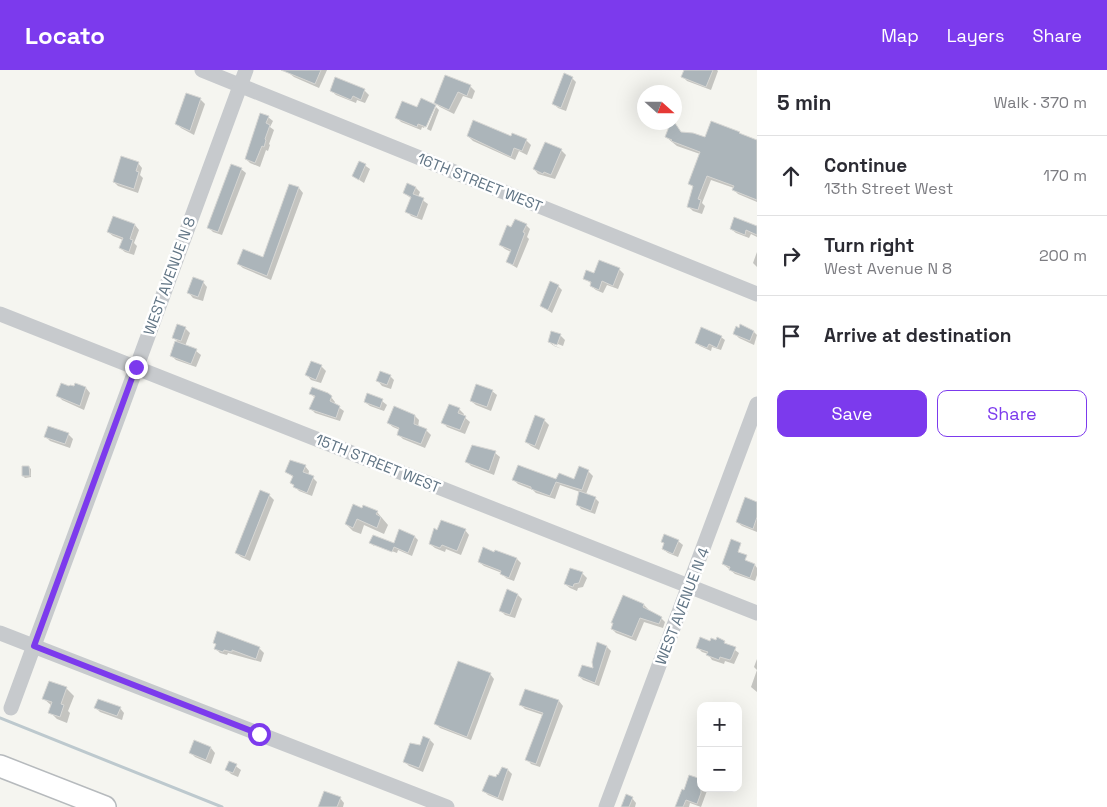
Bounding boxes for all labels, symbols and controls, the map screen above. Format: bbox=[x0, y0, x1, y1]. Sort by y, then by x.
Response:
text: Locato bbox=[25, 20, 105, 51]
text: Map bbox=[881, 24, 919, 47]
text: Layers bbox=[947, 24, 1004, 47]
text: Share bbox=[1032, 24, 1082, 47]
north arrow bbox=[637, 85, 682, 130]
text: 5 min bbox=[777, 89, 831, 116]
text: Walk · 370 m bbox=[994, 92, 1087, 113]
street label: 16TH STREET WEST bbox=[415, 148, 545, 216]
text: Continue bbox=[824, 153, 907, 178]
icon: ahead bbox=[777, 162, 805, 190]
text: 170 m bbox=[1043, 165, 1087, 186]
text: 13th Street West bbox=[824, 178, 953, 199]
street label: WEST AVENUE N 8 bbox=[139, 214, 199, 338]
text: Turn right bbox=[824, 233, 914, 258]
icon: right bbox=[777, 242, 805, 270]
text: 200 m bbox=[1039, 245, 1087, 266]
text: West Avenue N 8 bbox=[824, 258, 952, 279]
icon: arrive bbox=[777, 322, 805, 350]
text: Arrive at destination bbox=[824, 323, 1012, 348]
route end bbox=[125, 356, 148, 379]
button: Save bbox=[777, 390, 927, 437]
button: Share bbox=[937, 390, 1087, 437]
street label: 15TH STREET WEST bbox=[313, 429, 443, 497]
street label: WEST AVENUE N 4 bbox=[651, 545, 713, 667]
map controls bbox=[697, 702, 742, 792]
button: + bbox=[697, 702, 742, 747]
route start bbox=[248, 723, 271, 746]
button: − bbox=[697, 747, 742, 792]

